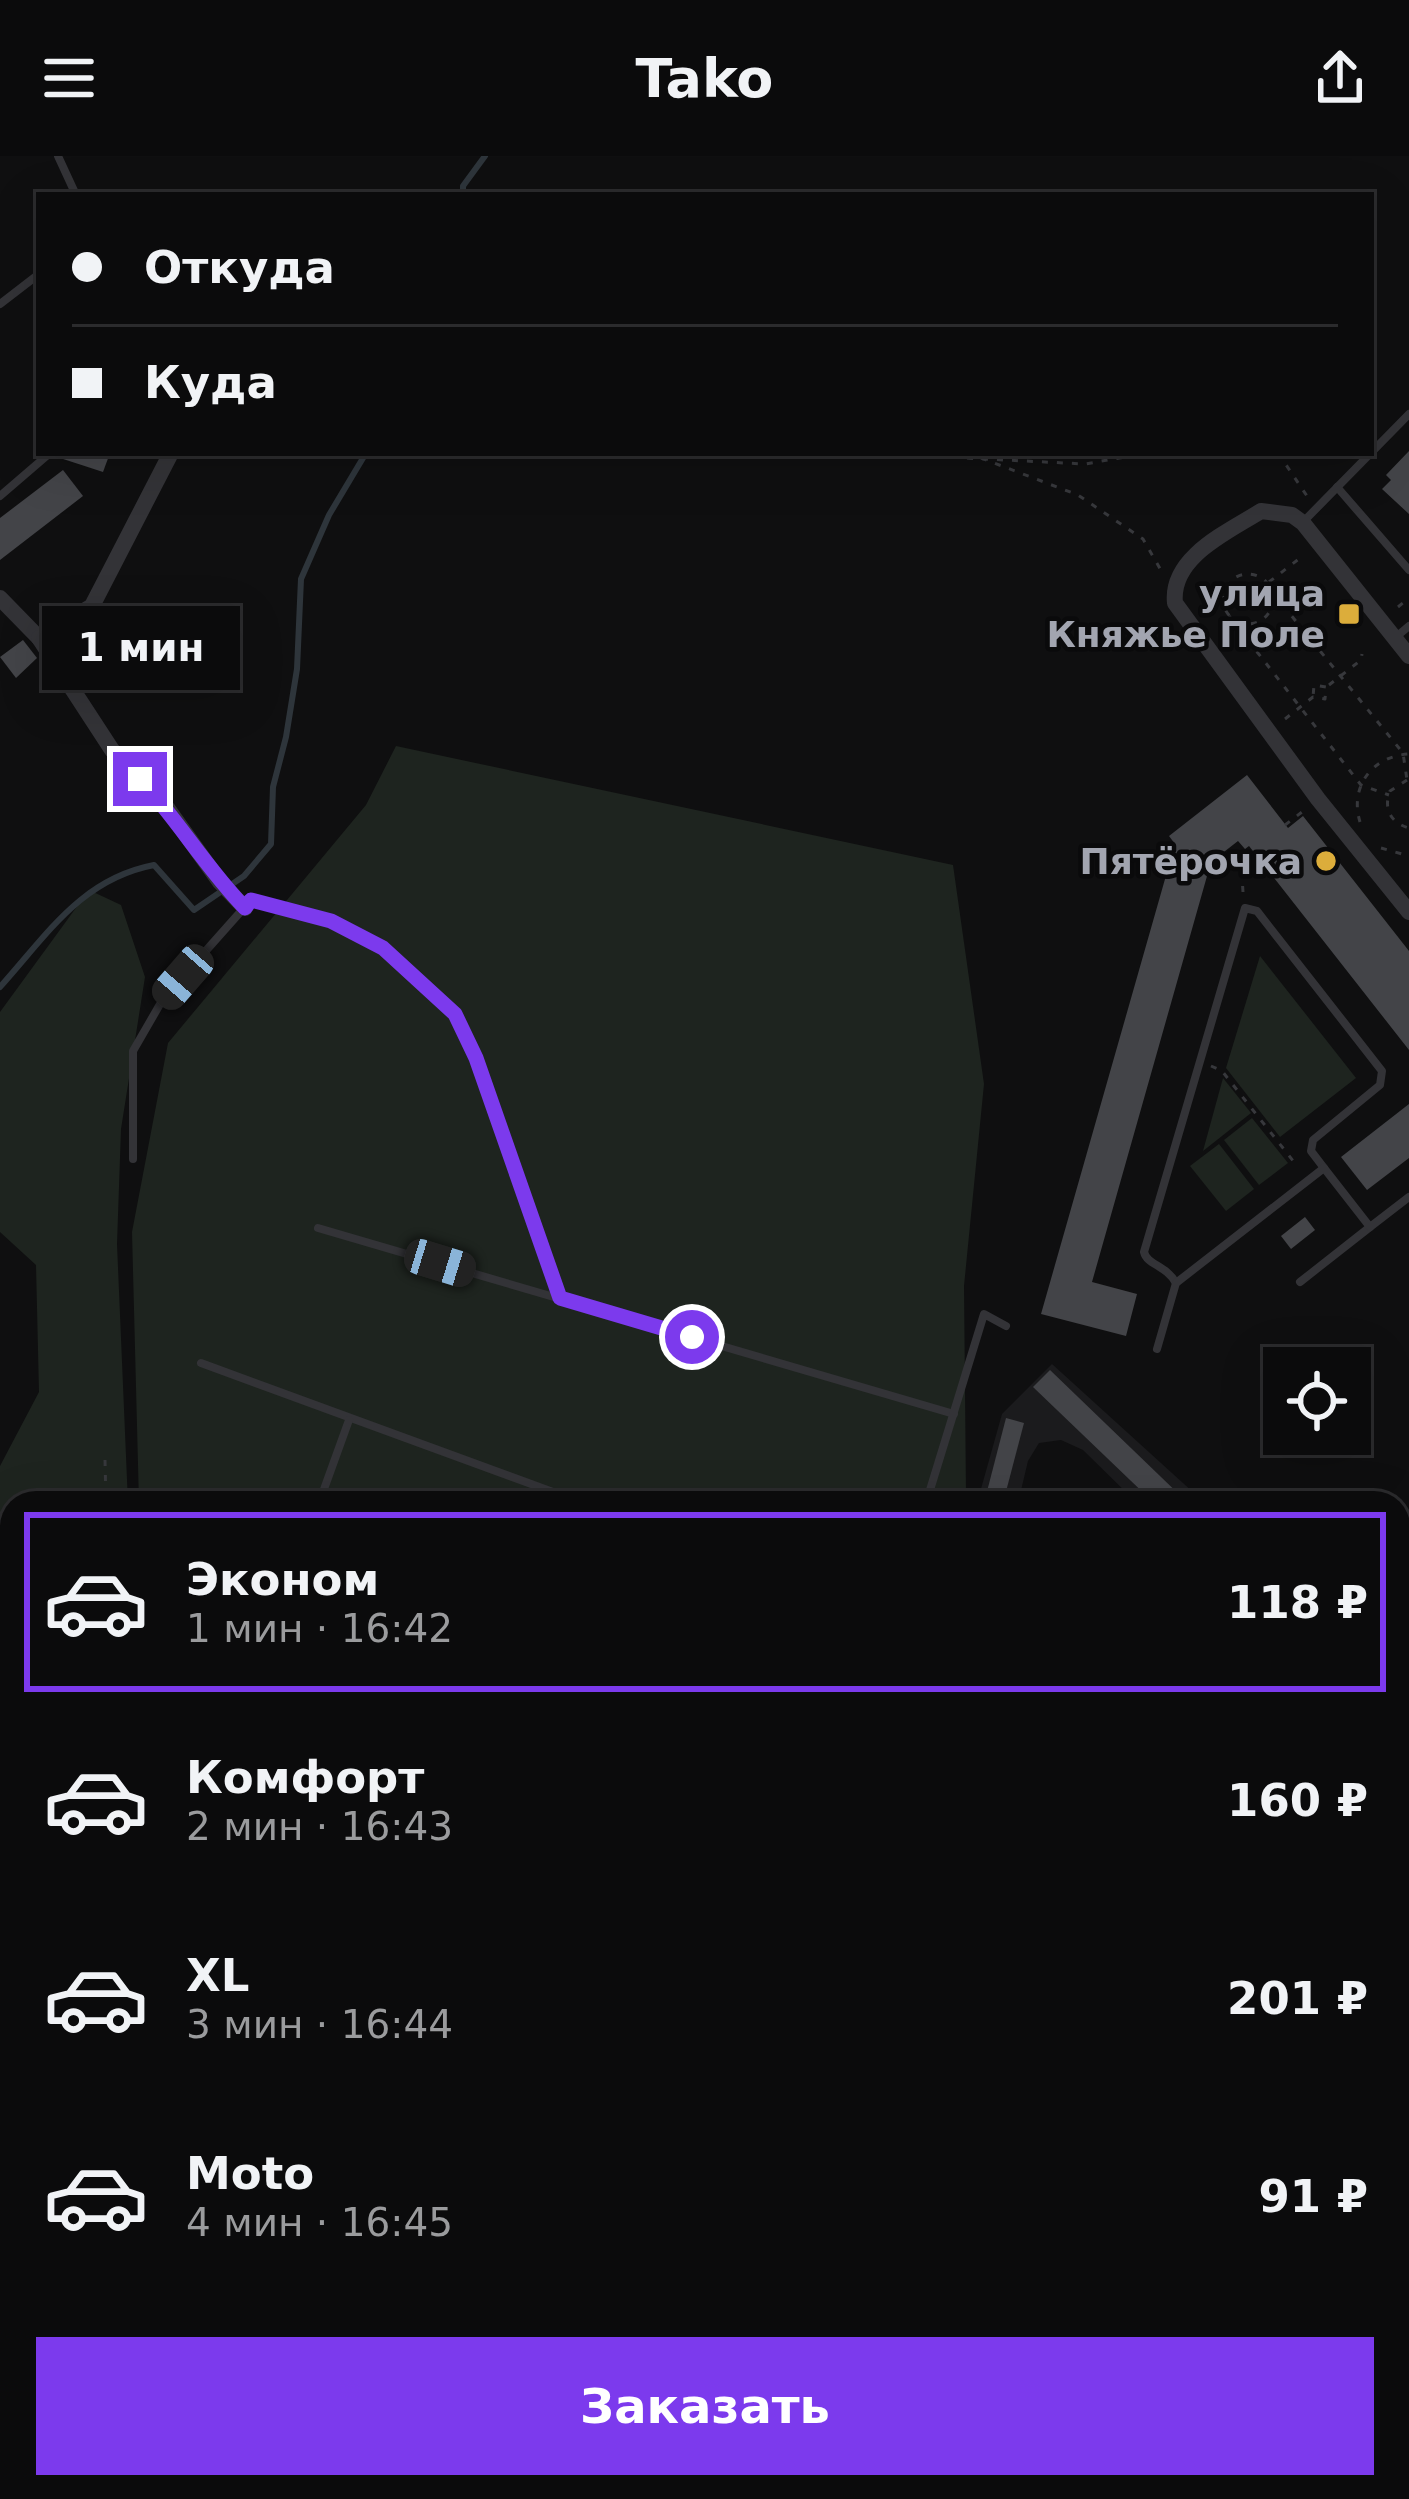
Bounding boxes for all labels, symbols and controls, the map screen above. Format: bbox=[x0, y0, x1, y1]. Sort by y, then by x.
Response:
icon: menu bbox=[36, 45, 102, 111]
icon: share bbox=[1307, 45, 1373, 111]
text: Tako bbox=[636, 47, 773, 110]
text: Откуда bbox=[144, 241, 335, 294]
text: Куда bbox=[144, 356, 277, 409]
place label: улица Княжье Поле bbox=[1046, 573, 1325, 655]
marker: улица Княжье Поле bbox=[1336, 601, 1362, 627]
callout: 1 мин bbox=[41, 605, 239, 689]
text: 1 мин bbox=[78, 625, 204, 670]
route end bbox=[113, 752, 167, 806]
place label: Пятёрочка bbox=[1080, 841, 1302, 882]
marker: Пятёрочка bbox=[1313, 848, 1339, 874]
car bbox=[146, 938, 220, 1016]
car bbox=[400, 1235, 480, 1291]
route start bbox=[665, 1310, 719, 1364]
map controls bbox=[1263, 1347, 1371, 1455]
button: locate bbox=[1263, 1347, 1371, 1455]
icon: car bbox=[42, 1548, 150, 1656]
text: Эконом bbox=[186, 1553, 379, 1606]
text: 118 ₽ bbox=[1227, 1576, 1368, 1629]
text: 1 мин · 16:42 bbox=[186, 1606, 453, 1651]
icon: car bbox=[42, 1746, 150, 1854]
text: Комфорт bbox=[186, 1751, 424, 1804]
text: 160 ₽ bbox=[1227, 1774, 1368, 1827]
text: 2 мин · 16:43 bbox=[186, 1804, 453, 1849]
icon: car bbox=[42, 1944, 150, 2052]
text: XL bbox=[186, 1949, 249, 2002]
text: 201 ₽ bbox=[1227, 1972, 1368, 2025]
text: 3 мин · 16:44 bbox=[186, 2002, 453, 2047]
icon: car bbox=[42, 2142, 150, 2250]
text: Moto bbox=[186, 2147, 314, 2200]
text: 91 ₽ bbox=[1258, 2170, 1368, 2223]
text: 4 мин · 16:45 bbox=[186, 2200, 453, 2245]
button: Заказать bbox=[36, 2337, 1374, 2475]

